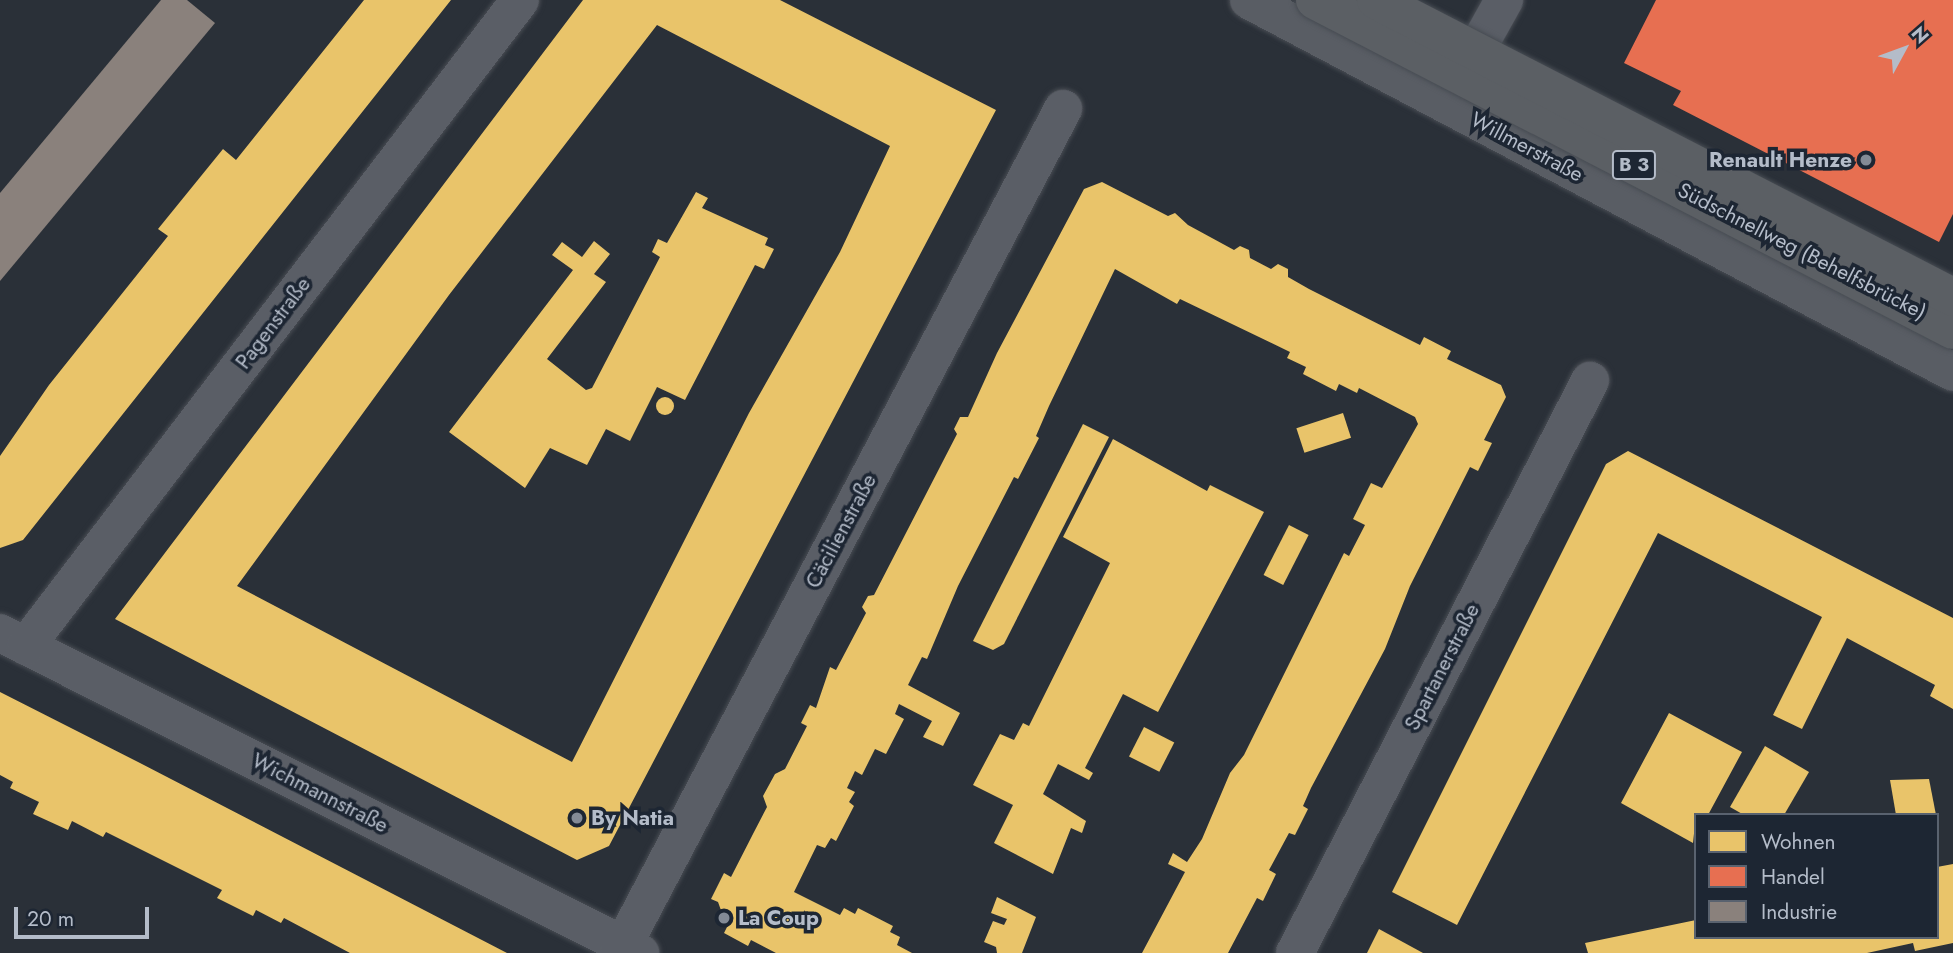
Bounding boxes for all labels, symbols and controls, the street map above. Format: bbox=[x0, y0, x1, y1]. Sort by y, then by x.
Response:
north arrow bbox=[1869, 14, 1939, 84]
text: N bbox=[1905, 20, 1935, 49]
street label: Willmerstraße bbox=[1466, 107, 1588, 187]
place label: Renault Henze bbox=[1709, 147, 1852, 173]
road number: B 3 bbox=[1611, 150, 1657, 181]
marker: Renault Henze bbox=[1858, 152, 1874, 168]
street label: Südschnellweg (Behelfsbrücke) bbox=[1674, 177, 1930, 325]
street label: Pagenstraße bbox=[230, 272, 316, 374]
street label: Cäcilienstraße bbox=[800, 470, 882, 592]
street label: Spartanerstraße bbox=[1399, 600, 1485, 734]
street label: Wichmannstraße bbox=[248, 748, 392, 838]
place label: By Natia bbox=[591, 805, 674, 831]
marker: By Natia bbox=[569, 810, 585, 826]
legend bbox=[1694, 813, 1939, 939]
text: Wohnen bbox=[1761, 827, 1835, 857]
text: Handel bbox=[1761, 862, 1825, 892]
scale bar bbox=[18, 894, 152, 938]
text: Industrie bbox=[1761, 897, 1837, 927]
text: 20 m bbox=[27, 904, 74, 934]
place label: La Coup bbox=[738, 905, 819, 931]
marker: La Coup bbox=[716, 910, 732, 926]

